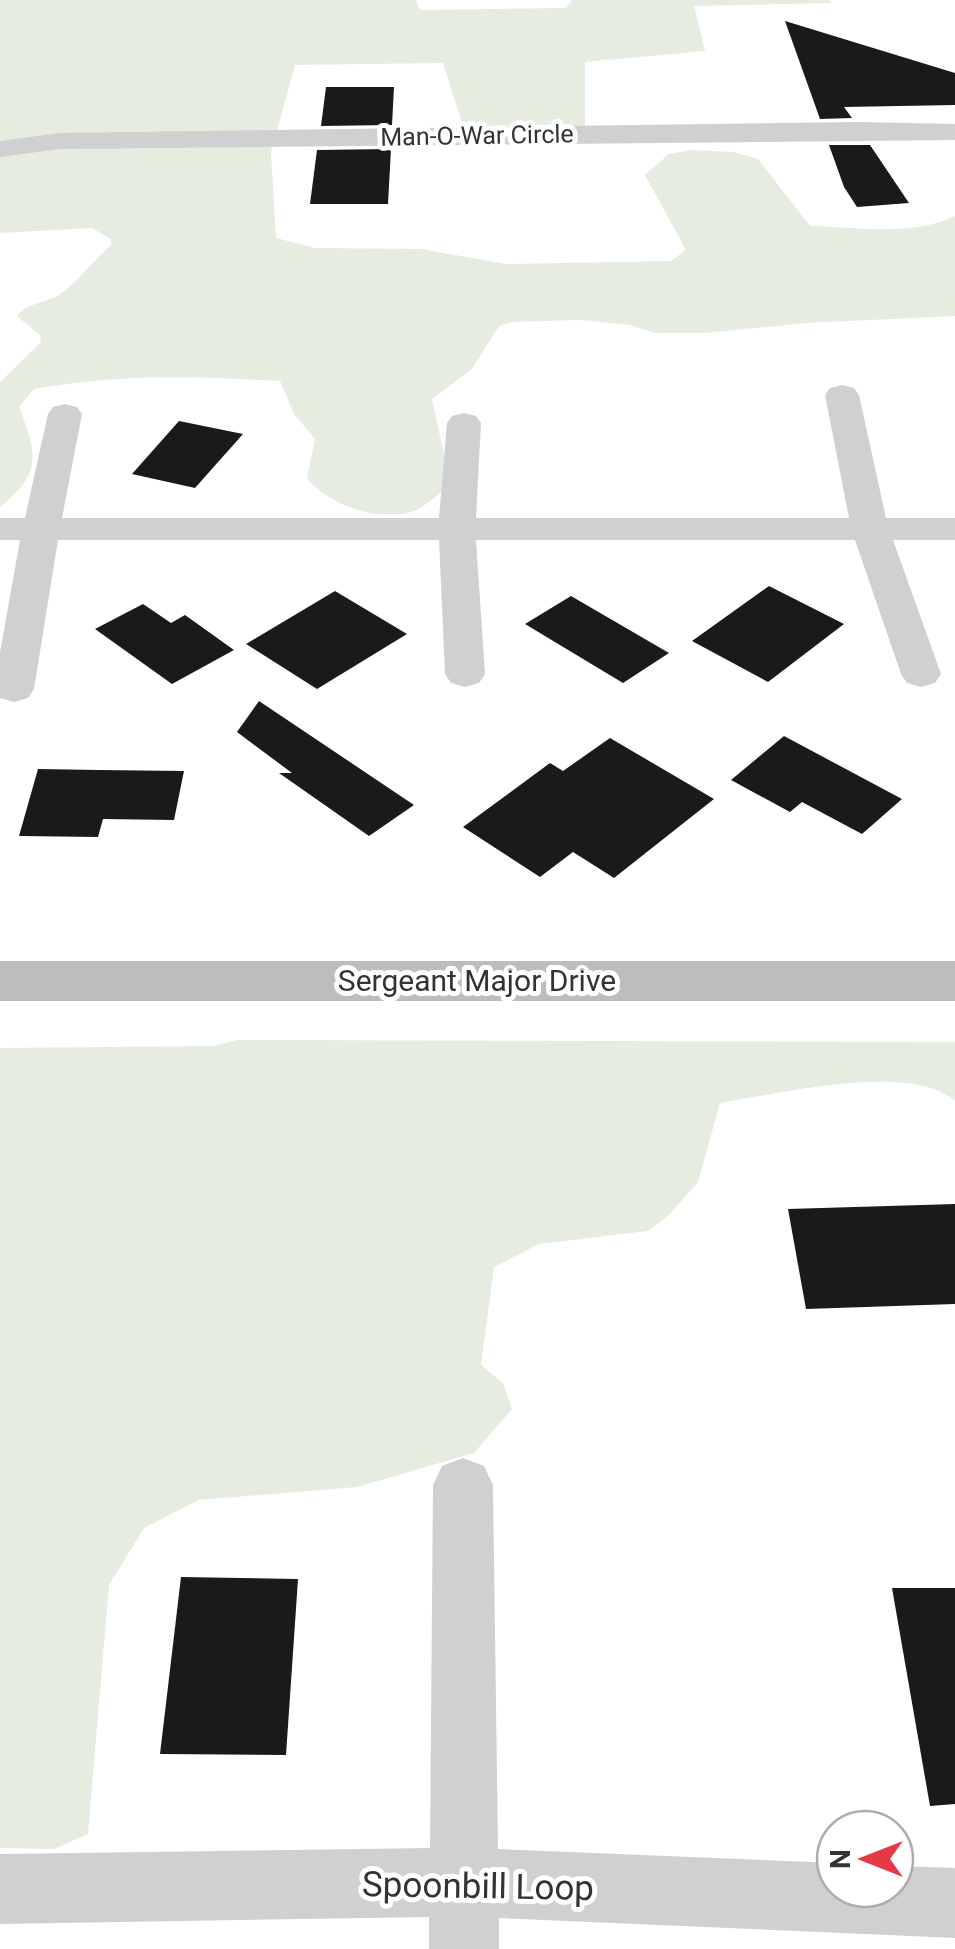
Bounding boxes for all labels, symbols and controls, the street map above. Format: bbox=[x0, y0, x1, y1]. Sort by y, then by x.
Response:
street label: Man-O-War Circle bbox=[380, 119, 574, 152]
street label: Sergeant Major Drive bbox=[338, 963, 616, 998]
north arrow bbox=[815, 1809, 915, 1909]
text: N bbox=[824, 1849, 857, 1869]
street label: Spoonbill Loop bbox=[362, 1864, 594, 1909]

